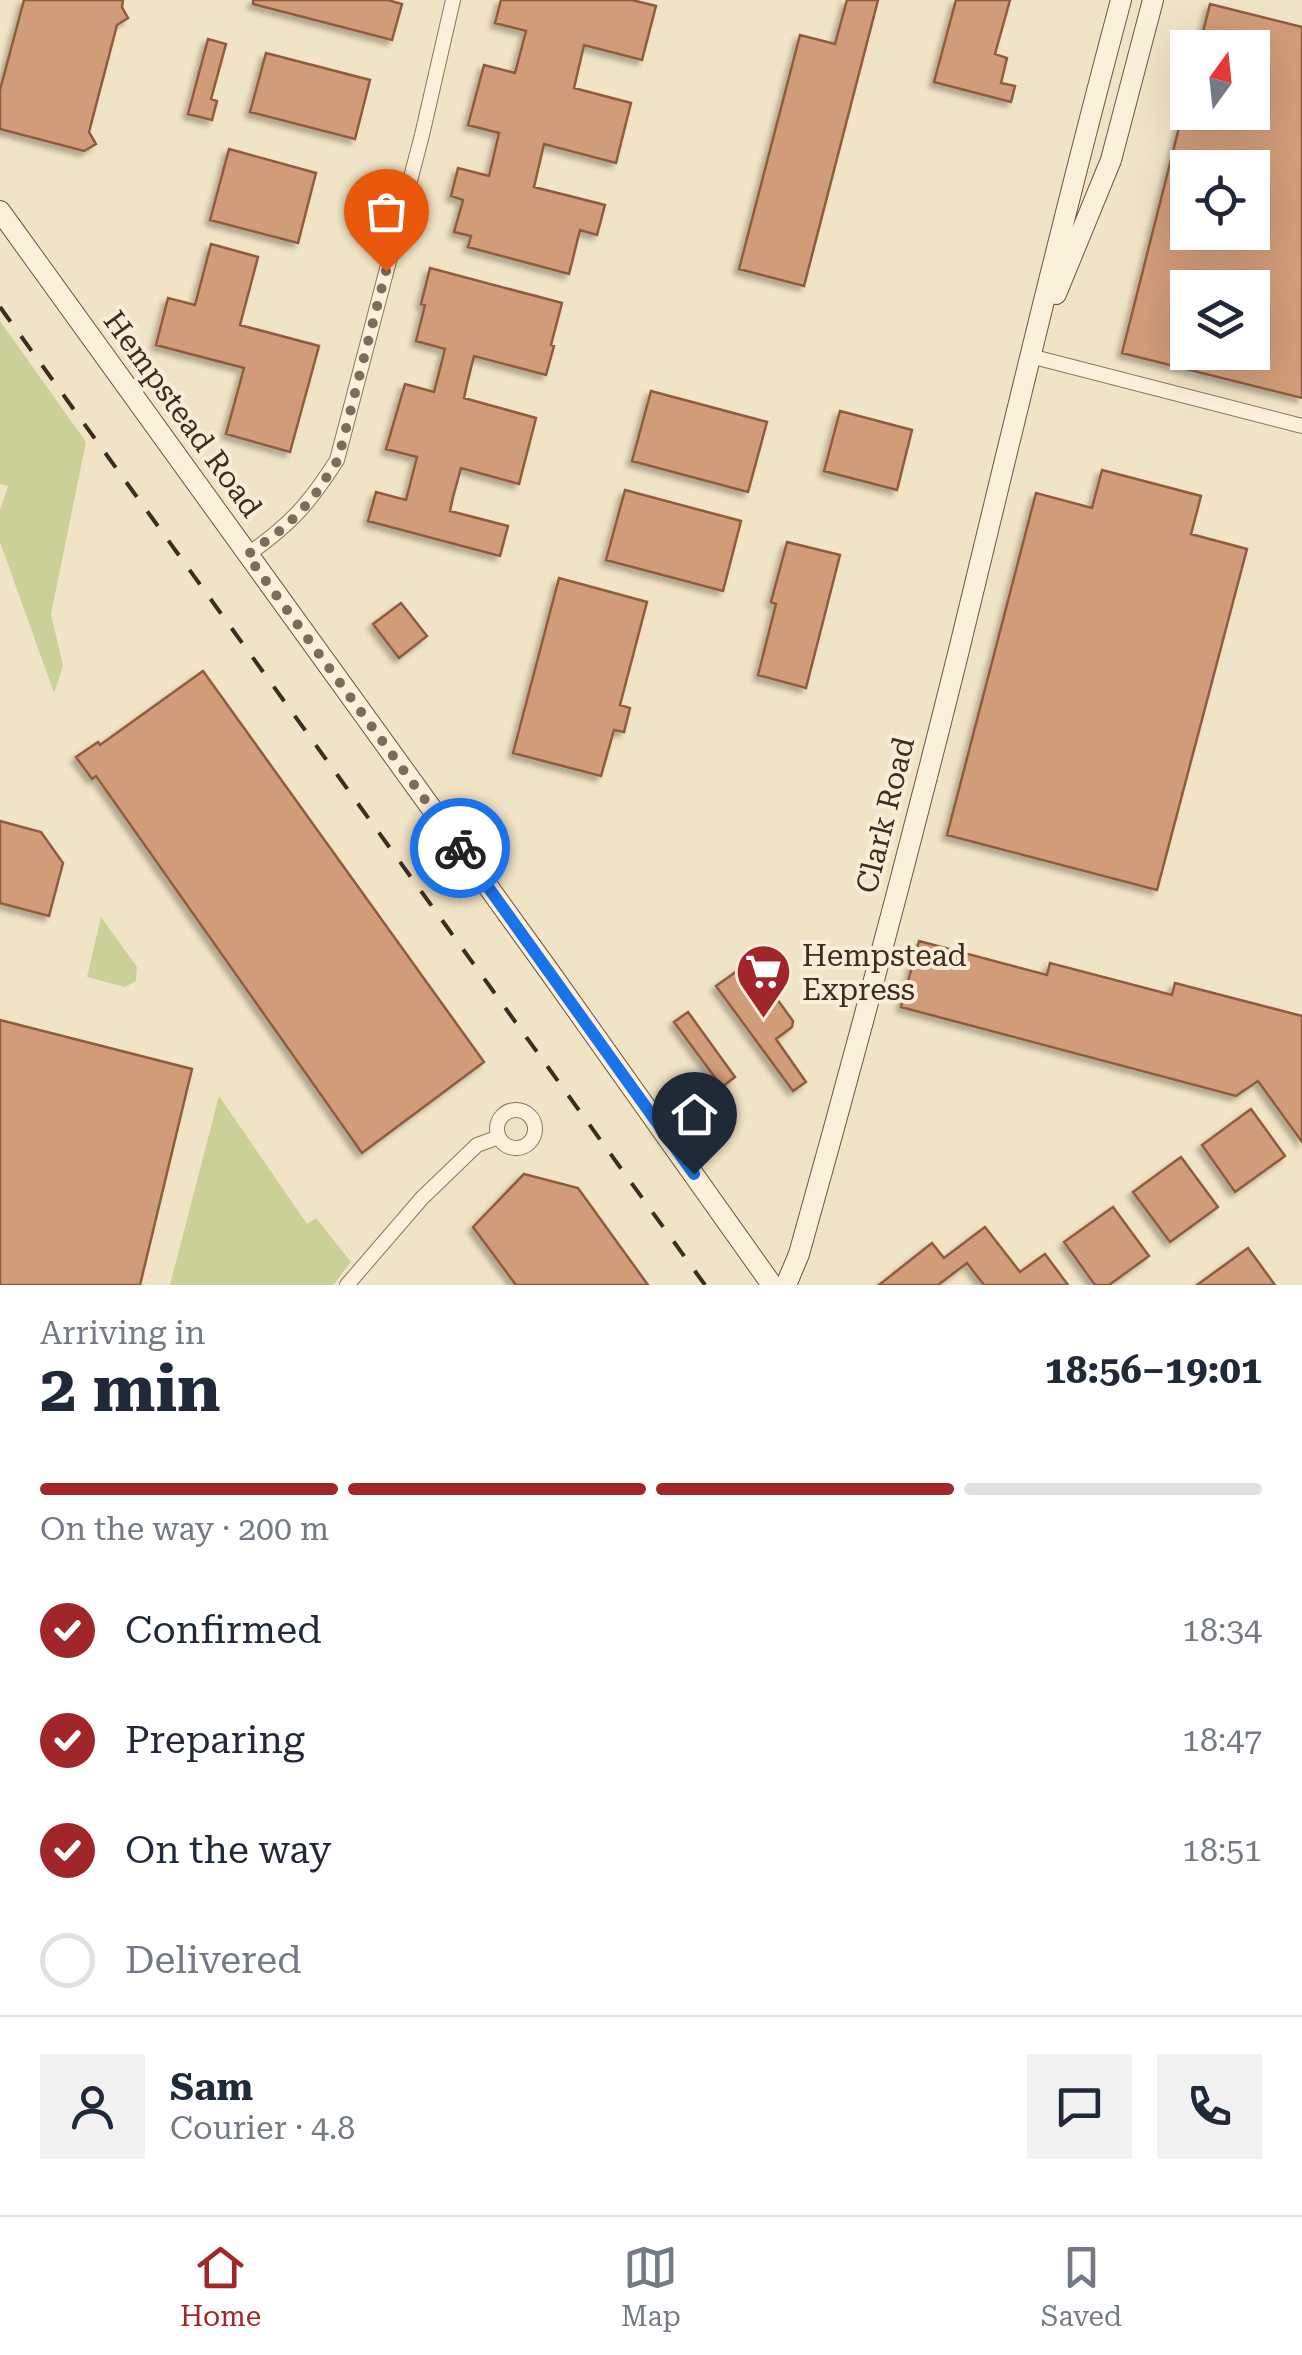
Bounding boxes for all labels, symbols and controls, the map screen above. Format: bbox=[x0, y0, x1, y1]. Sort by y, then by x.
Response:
north arrow bbox=[1170, 30, 1270, 130]
map controls bbox=[1170, 30, 1270, 370]
button: locate bbox=[1170, 150, 1270, 250]
pin bbox=[344, 169, 429, 272]
icon: bag bbox=[359, 184, 414, 239]
button: layers bbox=[1170, 270, 1270, 370]
street label: Hempstead Road bbox=[97, 304, 269, 524]
street label: Clark Road bbox=[849, 733, 921, 897]
courier bbox=[410, 798, 510, 898]
icon: bike bbox=[433, 821, 488, 876]
place label: Hempstead Express bbox=[802, 938, 967, 1007]
supermarket icon: Hempstead Express bbox=[733, 942, 793, 1021]
pin bbox=[652, 1072, 737, 1175]
icon: home bbox=[667, 1087, 722, 1142]
text: Arriving in bbox=[40, 1314, 205, 1352]
text: 18:56–19:01 bbox=[1045, 1348, 1262, 1392]
text: 2 min bbox=[40, 1351, 221, 1427]
text: On the way · 200 m bbox=[40, 1510, 329, 1548]
icon: check bbox=[40, 1603, 95, 1658]
text: Confirmed bbox=[125, 1608, 322, 1652]
text: 18:34 bbox=[1182, 1611, 1262, 1649]
icon: check bbox=[40, 1713, 95, 1768]
text: Preparing bbox=[125, 1718, 305, 1762]
text: 18:47 bbox=[1182, 1721, 1262, 1759]
icon: check bbox=[40, 1823, 95, 1878]
text: On the way bbox=[125, 1828, 331, 1872]
text: 18:51 bbox=[1182, 1831, 1262, 1869]
text: Delivered bbox=[125, 1938, 302, 1982]
button: person bbox=[40, 2054, 145, 2159]
button: chat bbox=[1027, 2054, 1132, 2159]
button: phone bbox=[1157, 2054, 1262, 2159]
text: Sam bbox=[170, 2065, 253, 2109]
text: Courier · 4.8 bbox=[170, 2109, 355, 2147]
tab: Home bbox=[180, 2240, 261, 2333]
tab: Map bbox=[621, 2240, 681, 2333]
tab: Saved bbox=[1041, 2240, 1122, 2333]

